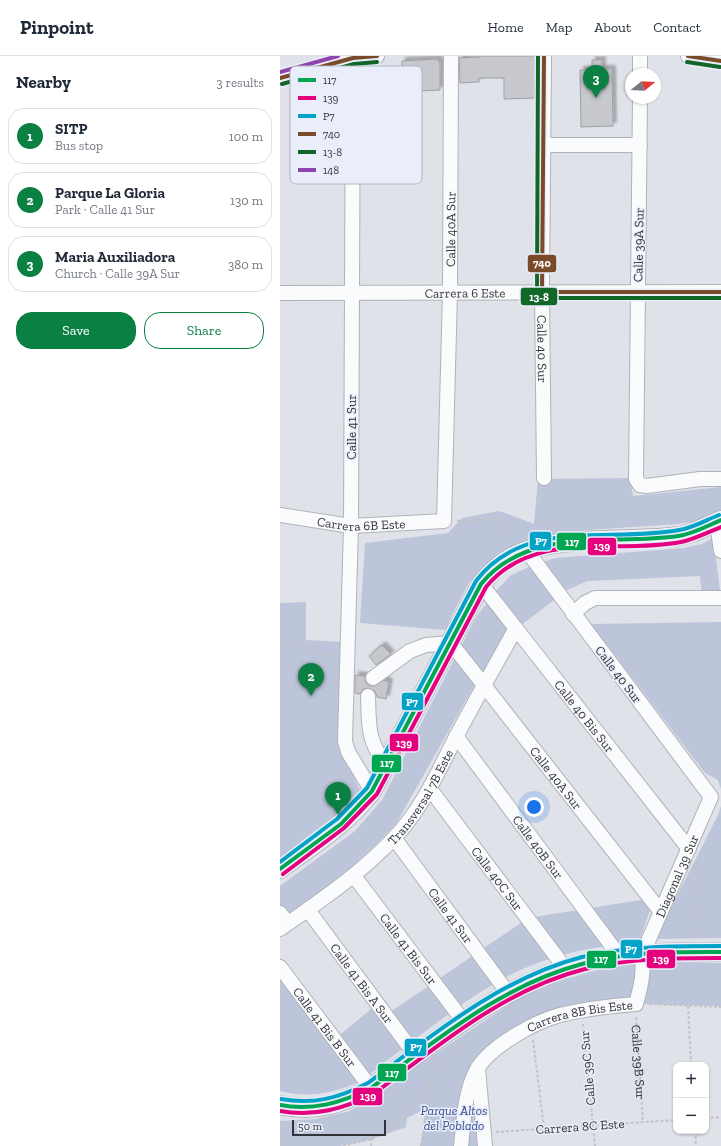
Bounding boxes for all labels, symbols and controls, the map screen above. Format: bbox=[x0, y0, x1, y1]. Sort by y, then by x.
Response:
text: Pinpoint bbox=[20, 16, 94, 39]
text: Home bbox=[488, 19, 524, 36]
text: Map bbox=[546, 19, 572, 36]
text: About bbox=[594, 19, 631, 36]
text: Contact bbox=[653, 19, 701, 36]
pin: 3 bbox=[583, 65, 609, 98]
legend bbox=[290, 66, 422, 184]
north arrow bbox=[625, 68, 661, 104]
text: Nearby bbox=[16, 72, 71, 92]
text: 117 bbox=[323, 74, 336, 87]
text: 3 results bbox=[216, 75, 264, 90]
text: 139 bbox=[323, 92, 339, 105]
text: P7 bbox=[323, 110, 335, 123]
text: SITP bbox=[55, 120, 87, 138]
text: 740 bbox=[323, 128, 340, 141]
text: 1 bbox=[27, 129, 33, 144]
text: 100 m bbox=[229, 129, 263, 144]
text: Bus stop bbox=[55, 138, 103, 153]
text: 13-8 bbox=[323, 146, 342, 159]
text: 148 bbox=[323, 164, 339, 177]
text: Parque La Gloria bbox=[55, 184, 165, 202]
street label: Calle 40A Sur bbox=[443, 191, 458, 267]
text: 2 bbox=[27, 193, 33, 208]
text: 130 m bbox=[230, 193, 263, 208]
text: Park · Calle 41 Sur bbox=[55, 202, 155, 217]
street label: Calle 39A Sur bbox=[630, 208, 647, 282]
text: Maria Auxiliadora bbox=[55, 248, 175, 266]
line badge: 740 bbox=[527, 254, 557, 273]
text: 3 bbox=[27, 257, 33, 272]
text: 380 m bbox=[228, 257, 263, 272]
text: 740 bbox=[533, 257, 551, 270]
text: Church · Calle 39A Sur bbox=[55, 266, 180, 281]
street label: Carrera 6 Este bbox=[425, 285, 505, 301]
line badge: 13-8 bbox=[520, 287, 558, 306]
text: 13-8 bbox=[529, 291, 549, 304]
button: Save bbox=[16, 312, 136, 349]
button: Share bbox=[144, 312, 264, 349]
street label: Calle 40 Sur bbox=[534, 315, 550, 383]
street label: Calle 41 Sur bbox=[344, 394, 359, 460]
street label: Carrera 6B Este bbox=[316, 514, 406, 534]
line badge: P7 bbox=[529, 531, 552, 551]
line badge: 117 bbox=[556, 532, 587, 551]
text: P7 bbox=[535, 535, 548, 548]
text: 117 bbox=[565, 536, 580, 549]
line badge: 139 bbox=[587, 537, 617, 556]
text: 139 bbox=[594, 540, 610, 553]
street label: Calle 40 Sur bbox=[592, 643, 645, 706]
pin: 2 bbox=[298, 663, 324, 696]
street label: Calle 40 Bis Sur bbox=[551, 677, 617, 756]
line badge: P7 bbox=[401, 692, 424, 711]
text: P7 bbox=[406, 696, 419, 709]
line badge: 139 bbox=[389, 733, 419, 752]
text: 139 bbox=[396, 737, 412, 750]
street label: Calle 40A Sur bbox=[527, 744, 585, 813]
street label: Transversal 7B Este bbox=[385, 747, 456, 848]
line badge: 117 bbox=[371, 754, 402, 773]
text: 117 bbox=[380, 757, 395, 770]
pin: 1 bbox=[325, 782, 351, 815]
your location bbox=[524, 797, 544, 817]
street label: Calle 40B Sur bbox=[509, 812, 566, 882]
street label: Diagonal 39 Sur bbox=[652, 832, 702, 920]
street label: Calle 40C Sur bbox=[468, 844, 526, 914]
street label: Calle 41 Sur bbox=[425, 885, 476, 946]
street label: Calle 41 Bis Sur bbox=[377, 910, 440, 988]
line badge: P7 bbox=[620, 939, 643, 959]
street label: Calle 41 Bis A Sur bbox=[327, 940, 396, 1027]
text: P7 bbox=[625, 943, 638, 956]
line badge: 139 bbox=[646, 949, 676, 969]
line badge: 117 bbox=[586, 950, 617, 969]
text: 117 bbox=[594, 953, 609, 966]
text: 139 bbox=[653, 953, 669, 966]
street label: Calle 41 Bis B Sur bbox=[290, 984, 360, 1070]
street label: Carrera 8B Bis Este bbox=[524, 997, 633, 1035]
street label: Calle 39B Sur bbox=[629, 1024, 648, 1100]
street label: Calle 39C Sur bbox=[577, 1030, 598, 1106]
line badge: P7 bbox=[404, 1038, 427, 1057]
text: P7 bbox=[410, 1041, 423, 1054]
map controls bbox=[673, 1062, 709, 1134]
button: + bbox=[673, 1062, 709, 1098]
line badge: 117 bbox=[377, 1063, 407, 1082]
text: 117 bbox=[385, 1067, 400, 1080]
line badge: 139 bbox=[352, 1087, 383, 1106]
text: 139 bbox=[360, 1090, 376, 1103]
button: − bbox=[673, 1098, 709, 1134]
park label: Parque Altos del Poblado bbox=[420, 1103, 488, 1133]
street label: Carrera 8C Este bbox=[535, 1116, 625, 1137]
scale bar bbox=[292, 1118, 386, 1137]
text: 50 m bbox=[298, 1120, 322, 1133]

